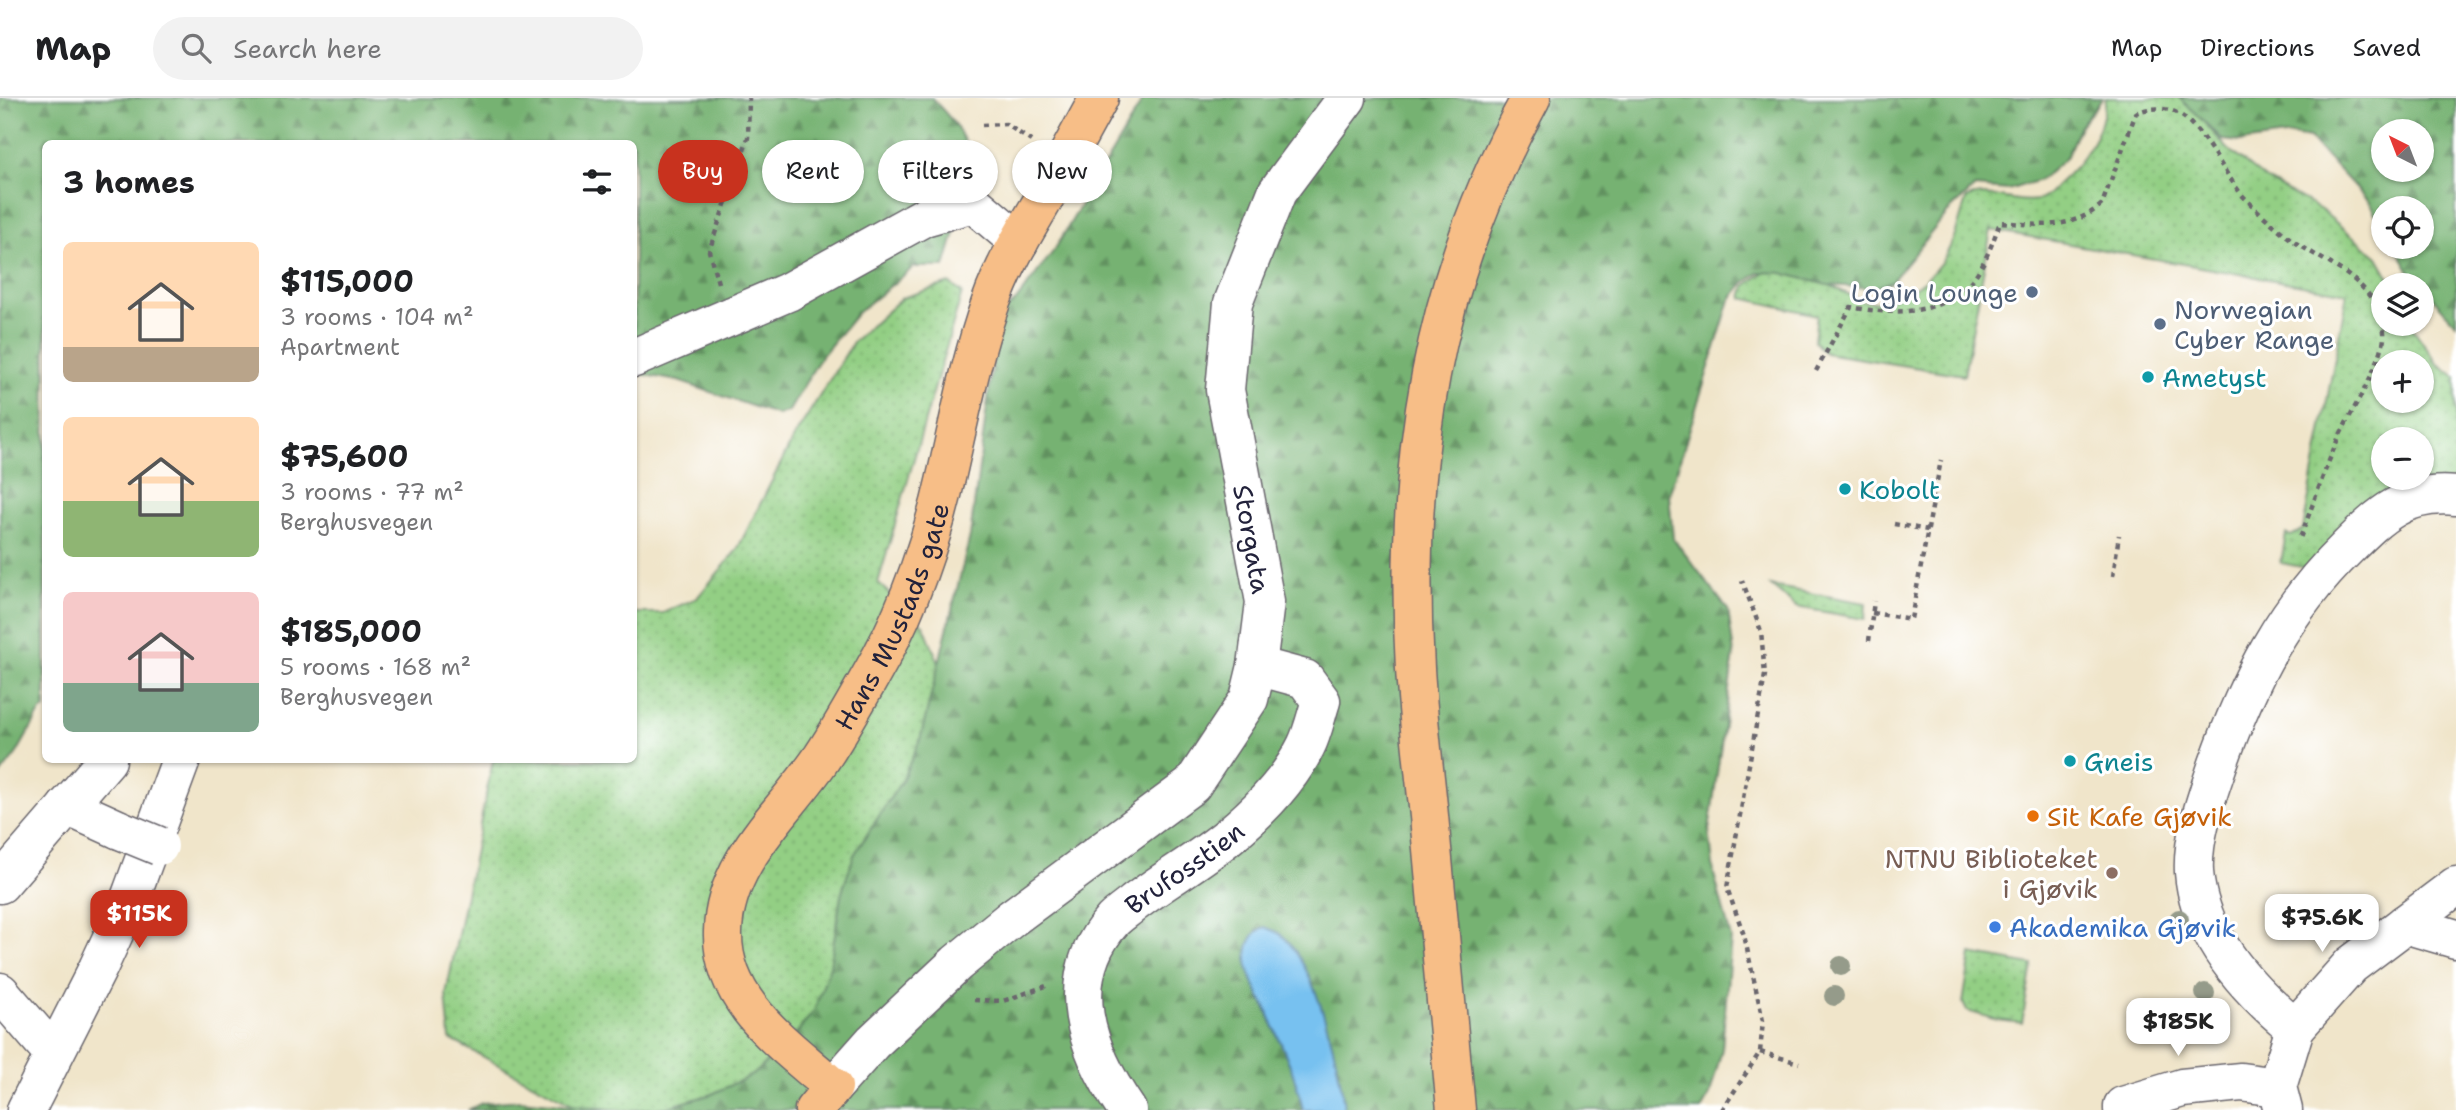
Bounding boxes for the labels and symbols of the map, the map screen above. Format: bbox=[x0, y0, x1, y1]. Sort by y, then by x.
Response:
north arrow bbox=[2371, 119, 2434, 182]
place label: Login Lounge bbox=[1851, 275, 2018, 310]
marker: Login Lounge bbox=[2024, 284, 2040, 300]
place label: Norwegian Cyber Range bbox=[2174, 292, 2334, 357]
marker: Norwegian Cyber Range bbox=[2152, 316, 2168, 332]
place label: Ametyst bbox=[2162, 360, 2267, 395]
marker: Ametyst bbox=[2140, 369, 2156, 385]
place label: Kobolt bbox=[1859, 472, 1940, 507]
marker: Kobolt bbox=[1837, 481, 1853, 497]
street label: Storgata bbox=[1225, 482, 1279, 596]
street label: Hans Mustads gate bbox=[826, 499, 957, 736]
place label: Gneis bbox=[2084, 744, 2154, 779]
marker: Gneis bbox=[2062, 753, 2078, 769]
place label: Sit Kafe Gjøvik bbox=[2047, 799, 2232, 834]
marker: Sit Kafe Gjøvik bbox=[2025, 808, 2041, 824]
street label: Brufosstien bbox=[1117, 813, 1251, 921]
place label: NTNU Biblioteket i Gjøvik bbox=[1884, 841, 2098, 906]
marker: NTNU Biblioteket i Gjøvik bbox=[2104, 865, 2120, 881]
pin: $115K bbox=[90, 890, 188, 950]
pin: $75.6K bbox=[2265, 894, 2379, 954]
place label: Akademika Gjøvik bbox=[2009, 910, 2236, 945]
marker: Akademika Gjøvik bbox=[1987, 919, 2003, 935]
pin: $185K bbox=[2129, 998, 2227, 1058]

